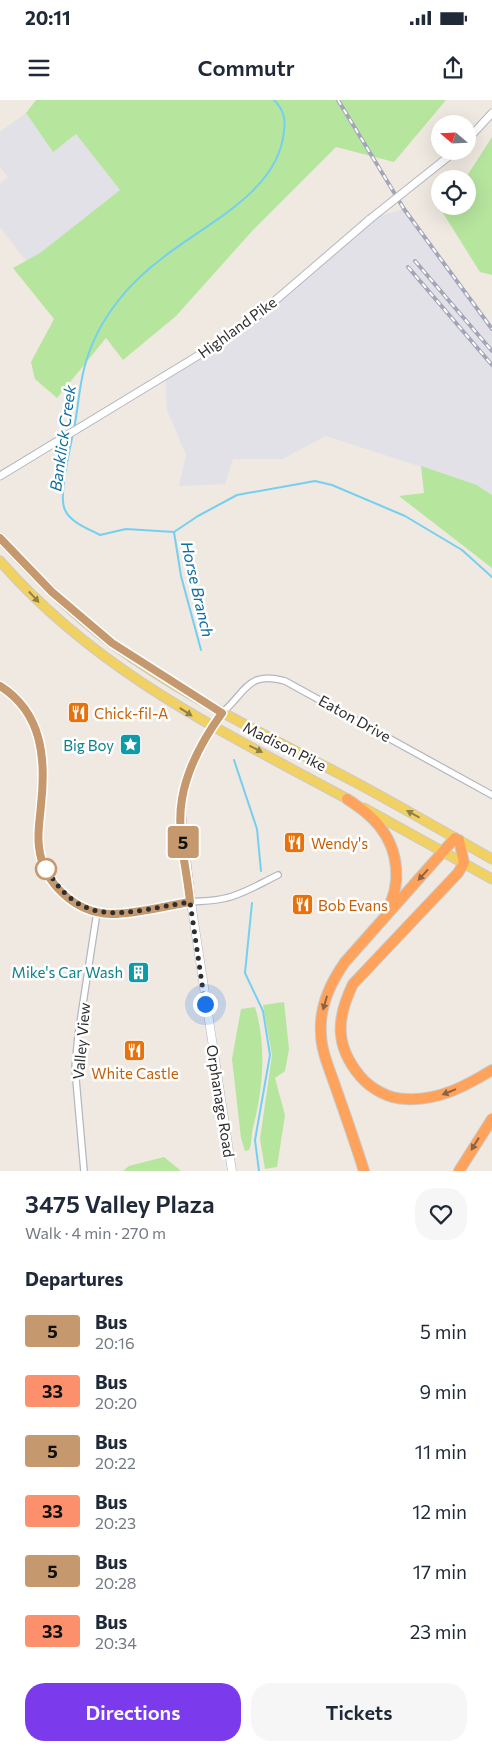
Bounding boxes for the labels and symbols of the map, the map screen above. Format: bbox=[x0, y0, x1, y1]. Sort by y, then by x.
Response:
north arrow bbox=[431, 115, 476, 160]
street label: Highland Pike bbox=[194, 292, 280, 361]
water label: Banklick Creek bbox=[45, 383, 79, 492]
water label: Horse Branch bbox=[178, 539, 218, 639]
one-way arrow bbox=[28, 590, 40, 602]
street label: Eaton Drive bbox=[316, 691, 394, 745]
restaurant icon: Chick-fil-A bbox=[66, 701, 90, 725]
place label: Chick-fil-A bbox=[94, 704, 168, 722]
one-way arrow bbox=[180, 708, 193, 717]
street label: Madison Pike bbox=[240, 717, 330, 775]
place icon: Big Boy bbox=[118, 733, 142, 757]
place label: Big Boy bbox=[63, 736, 114, 754]
one-way arrow bbox=[248, 745, 263, 753]
one-way arrow bbox=[406, 809, 419, 818]
line badge: 5 bbox=[167, 826, 199, 858]
restaurant icon: Wendy's bbox=[283, 831, 307, 855]
place label: Wendy's bbox=[311, 834, 368, 852]
unlabelled marker bbox=[35, 858, 57, 880]
one-way arrow bbox=[417, 869, 429, 881]
restaurant icon: Bob Evans bbox=[290, 893, 314, 917]
place label: Bob Evans bbox=[318, 896, 388, 914]
building icon: Mike's Car Wash bbox=[127, 960, 151, 984]
place label: Mike's Car Wash bbox=[12, 963, 123, 981]
your location bbox=[193, 992, 218, 1017]
one-way arrow bbox=[321, 995, 329, 1010]
street label: Valley View bbox=[69, 1002, 93, 1080]
restaurant icon: White Castle bbox=[123, 1038, 147, 1062]
street label: Orphanage Road bbox=[203, 1043, 239, 1159]
place label: White Castle bbox=[91, 1064, 179, 1082]
one-way arrow bbox=[441, 1089, 456, 1096]
one-way arrow bbox=[470, 1138, 480, 1151]

